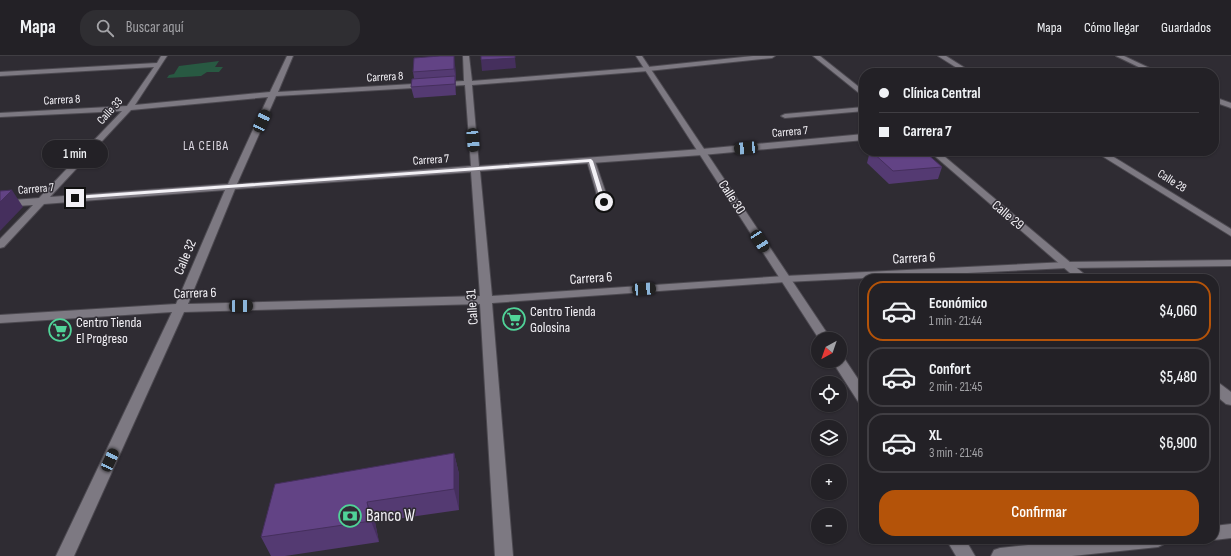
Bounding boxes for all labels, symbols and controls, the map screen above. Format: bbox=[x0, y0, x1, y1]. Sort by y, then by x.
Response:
search box bbox=[80, 10, 360, 46]
text: Mapa bbox=[20, 16, 56, 39]
icon: search bbox=[94, 17, 116, 39]
text: Buscar aquí bbox=[126, 18, 183, 37]
text: Mapa bbox=[1037, 19, 1062, 36]
text: Cómo llegar bbox=[1084, 19, 1139, 36]
text: Guardados bbox=[1161, 19, 1211, 36]
street label: Carrera 8 bbox=[366, 69, 404, 85]
text: Clínica Central bbox=[903, 84, 981, 103]
street label: Carrera 8 bbox=[43, 92, 81, 108]
street label: Calle 33 bbox=[94, 94, 126, 128]
car bbox=[251, 108, 273, 134]
text: Carrera 7 bbox=[903, 122, 952, 141]
street label: Carrera 7 bbox=[771, 123, 809, 141]
car bbox=[466, 128, 480, 152]
district label: LA CEIBA bbox=[183, 138, 229, 154]
callout: 1 min bbox=[42, 140, 108, 168]
car bbox=[734, 141, 758, 155]
text: 1 min bbox=[63, 146, 87, 162]
street label: Carrera 7 bbox=[412, 151, 450, 169]
street label: Calle 28 bbox=[1155, 166, 1189, 196]
street label: Calle 30 bbox=[715, 177, 749, 217]
street label: Carrera 7 bbox=[17, 180, 55, 198]
route end bbox=[66, 189, 84, 207]
route start bbox=[595, 193, 613, 211]
street label: Calle 29 bbox=[988, 197, 1028, 233]
car bbox=[748, 228, 772, 254]
street label: Calle 32 bbox=[170, 237, 200, 277]
street label: Carrera 6 bbox=[892, 248, 936, 268]
street label: Carrera 6 bbox=[569, 268, 613, 288]
car bbox=[632, 282, 656, 296]
street label: Carrera 6 bbox=[173, 284, 217, 302]
street label: Calle 31 bbox=[462, 288, 482, 325]
icon: car bbox=[881, 293, 917, 329]
text: Económico bbox=[929, 294, 987, 313]
car bbox=[229, 300, 253, 312]
text: $4,060 bbox=[1159, 302, 1197, 321]
place label: Centro Tienda Golosina bbox=[530, 303, 596, 336]
supermarket icon: Centro Tienda Golosina bbox=[501, 306, 527, 332]
text: 1 min · 21:44 bbox=[929, 313, 982, 329]
place label: Centro Tienda El Progreso bbox=[76, 314, 142, 347]
supermarket icon: Centro Tienda El Progreso bbox=[47, 317, 73, 343]
north arrow bbox=[811, 332, 847, 368]
map controls bbox=[811, 332, 847, 544]
icon: car bbox=[881, 359, 917, 395]
text: Confort bbox=[929, 360, 971, 379]
text: $5,480 bbox=[1159, 368, 1197, 387]
button: locate bbox=[811, 376, 847, 412]
text: 2 min · 21:45 bbox=[929, 379, 983, 395]
button: layers bbox=[811, 420, 847, 456]
icon: car bbox=[881, 425, 917, 461]
text: XL bbox=[929, 426, 942, 445]
text: $6,900 bbox=[1159, 434, 1197, 453]
text: 3 min · 21:46 bbox=[929, 445, 983, 461]
car bbox=[99, 447, 121, 473]
button: + bbox=[811, 464, 847, 500]
button: Confirmar bbox=[879, 490, 1199, 536]
bank icon: Banco W bbox=[337, 503, 363, 529]
place label: Banco W bbox=[366, 506, 415, 526]
button: − bbox=[811, 508, 847, 544]

